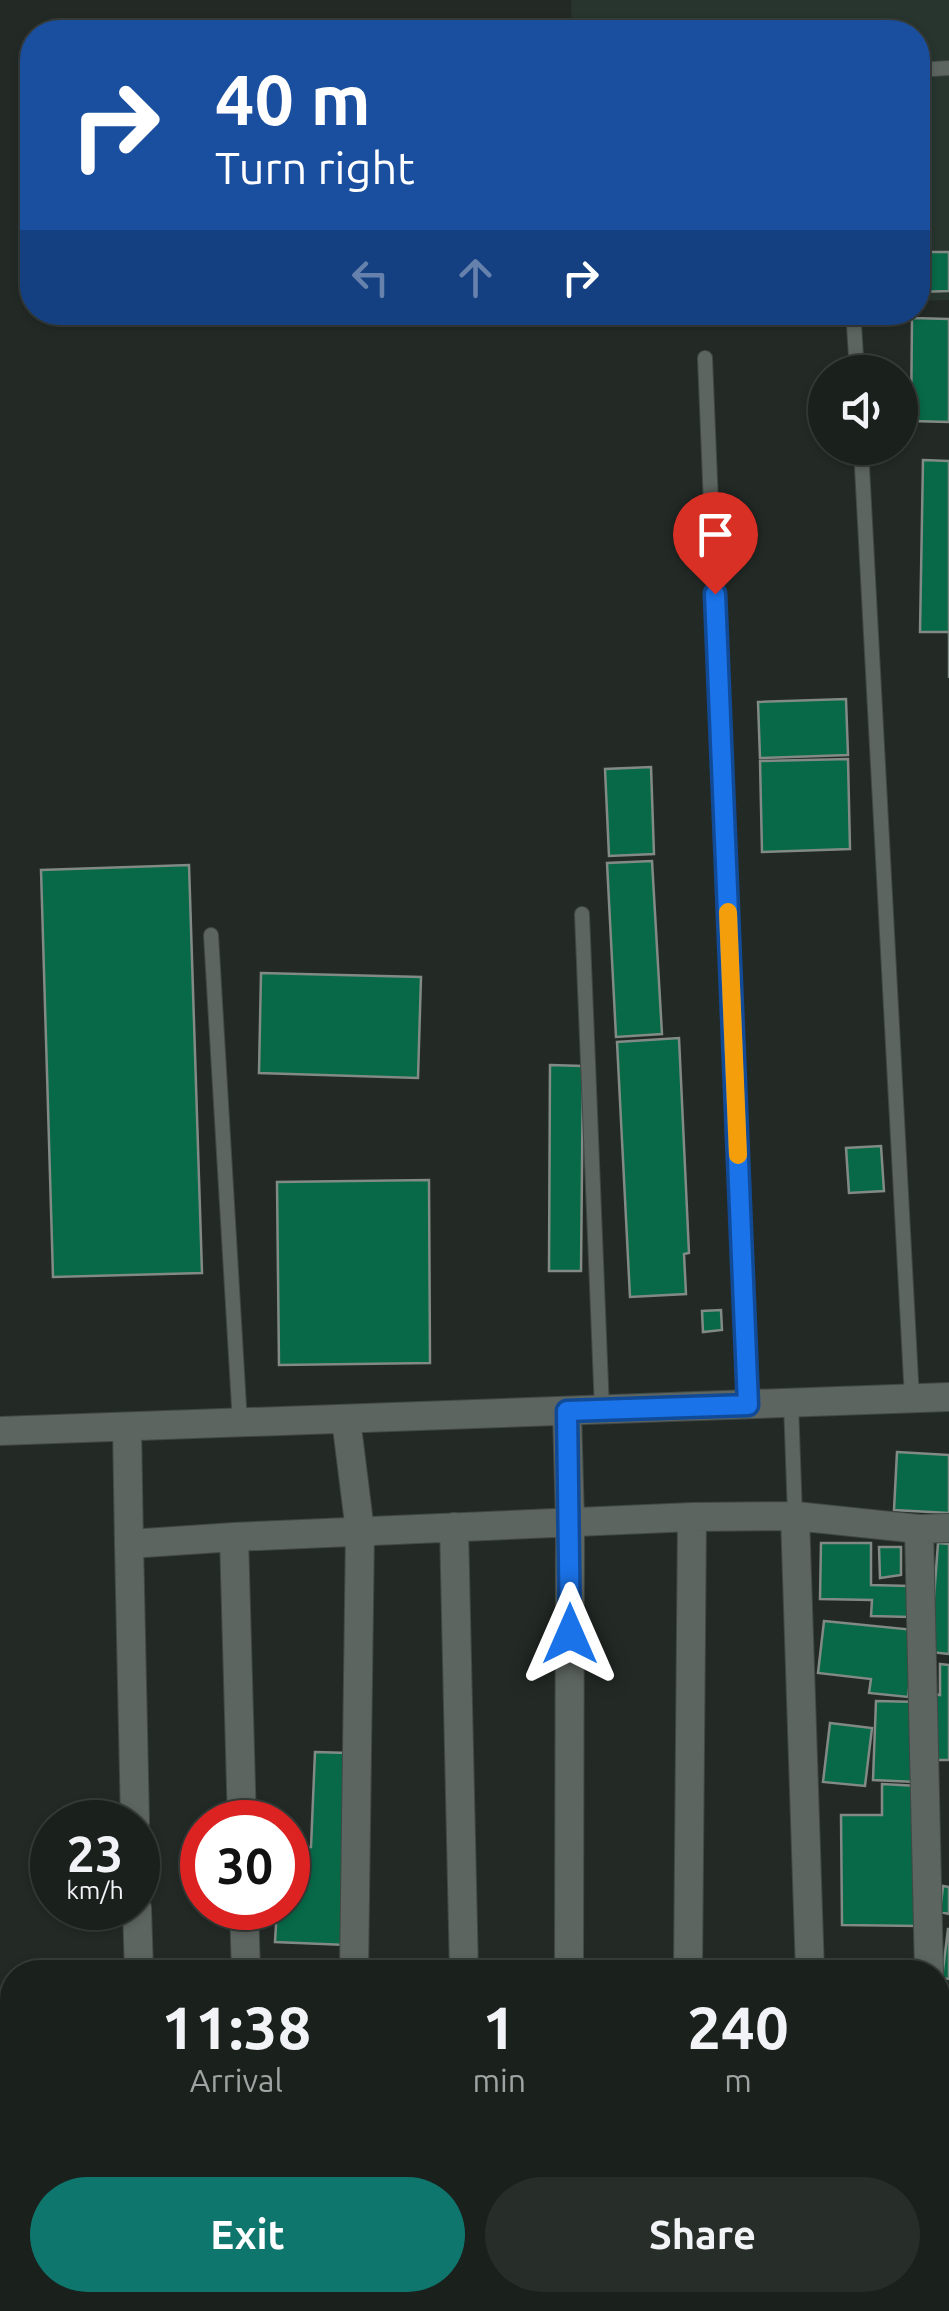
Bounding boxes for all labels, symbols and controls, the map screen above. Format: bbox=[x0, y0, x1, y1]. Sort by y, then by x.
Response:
icon: right bbox=[50, 60, 180, 190]
text: 40 m bbox=[215, 60, 371, 138]
text: Turn right bbox=[215, 142, 415, 193]
icon: left bbox=[343, 250, 398, 305]
icon: ahead bbox=[448, 250, 503, 305]
icon: right bbox=[553, 250, 608, 305]
map controls bbox=[808, 355, 918, 465]
button: sound bbox=[808, 355, 918, 465]
pin bbox=[673, 492, 758, 595]
icon: arrive bbox=[688, 507, 743, 562]
position arrow bbox=[518, 1582, 622, 1686]
speed limit sign: 30 bbox=[180, 1800, 310, 1930]
text: 23 bbox=[67, 1825, 123, 1881]
text: km/h bbox=[66, 1876, 124, 1904]
text: 11:38 bbox=[161, 1993, 311, 2060]
text: 1 bbox=[482, 1993, 516, 2060]
text: 240 bbox=[687, 1993, 789, 2060]
text: Arrival bbox=[190, 2062, 283, 2098]
text: min bbox=[472, 2062, 526, 2098]
text: m bbox=[724, 2062, 752, 2098]
button: Exit bbox=[30, 2177, 465, 2292]
button: Share bbox=[485, 2177, 920, 2292]

